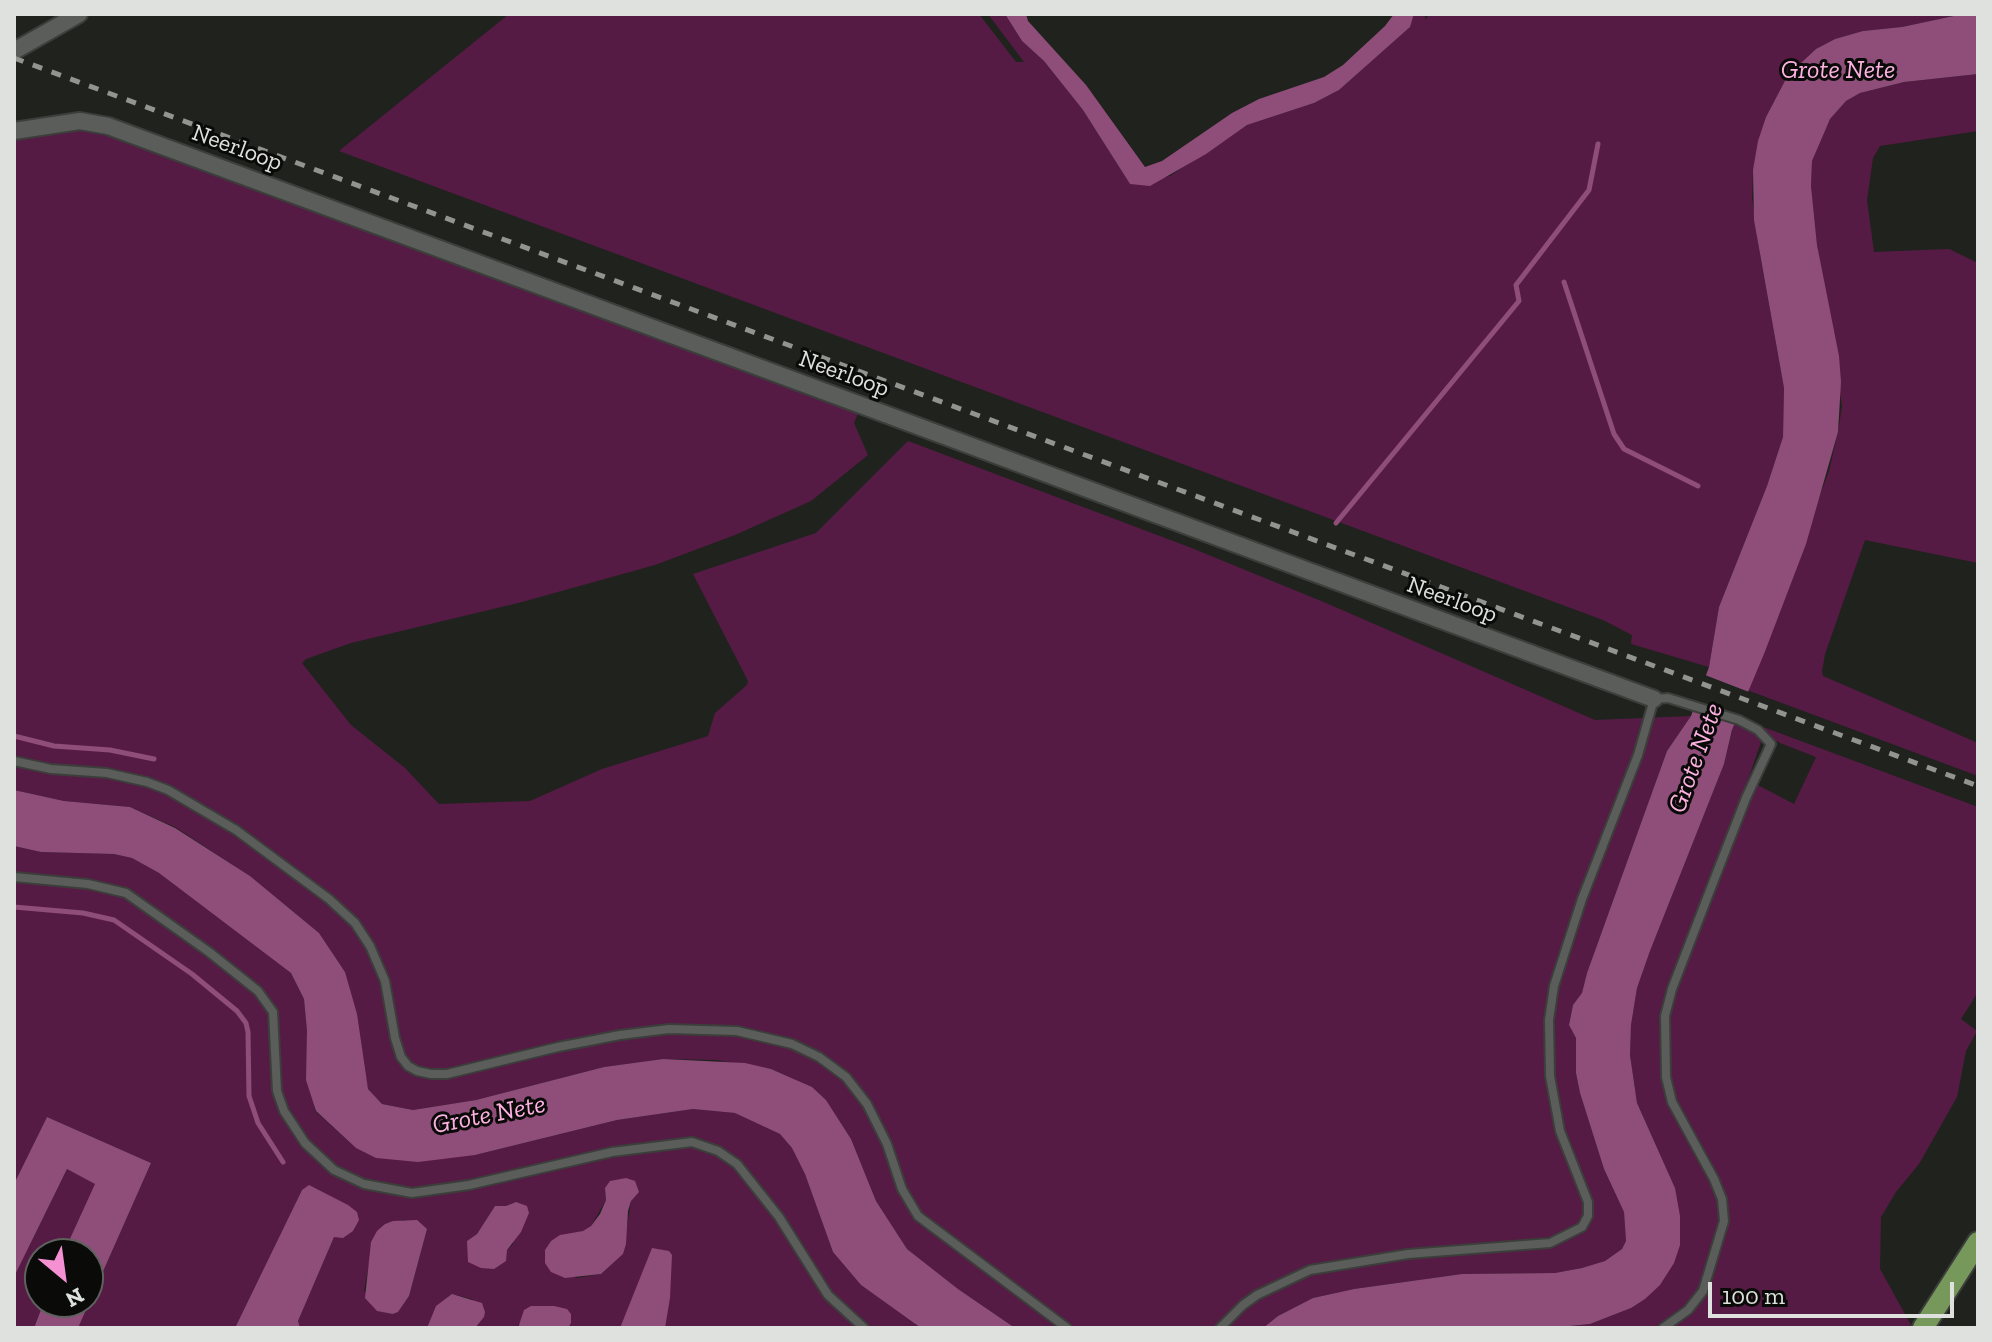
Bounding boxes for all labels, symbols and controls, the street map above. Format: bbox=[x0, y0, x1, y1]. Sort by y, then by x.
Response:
water label: Grote Nete bbox=[1781, 55, 1895, 87]
street label: Neerloop bbox=[188, 118, 286, 178]
street label: Neerloop bbox=[795, 344, 893, 404]
street label: Neerloop bbox=[1403, 570, 1501, 630]
water label: Grote Nete bbox=[1662, 699, 1730, 817]
water label: Grote Nete bbox=[430, 1089, 548, 1141]
north arrow bbox=[24, 1238, 104, 1318]
scale bar bbox=[1712, 1266, 1958, 1316]
text: 100 m bbox=[1722, 1281, 1785, 1310]
text: N bbox=[61, 1282, 89, 1314]

